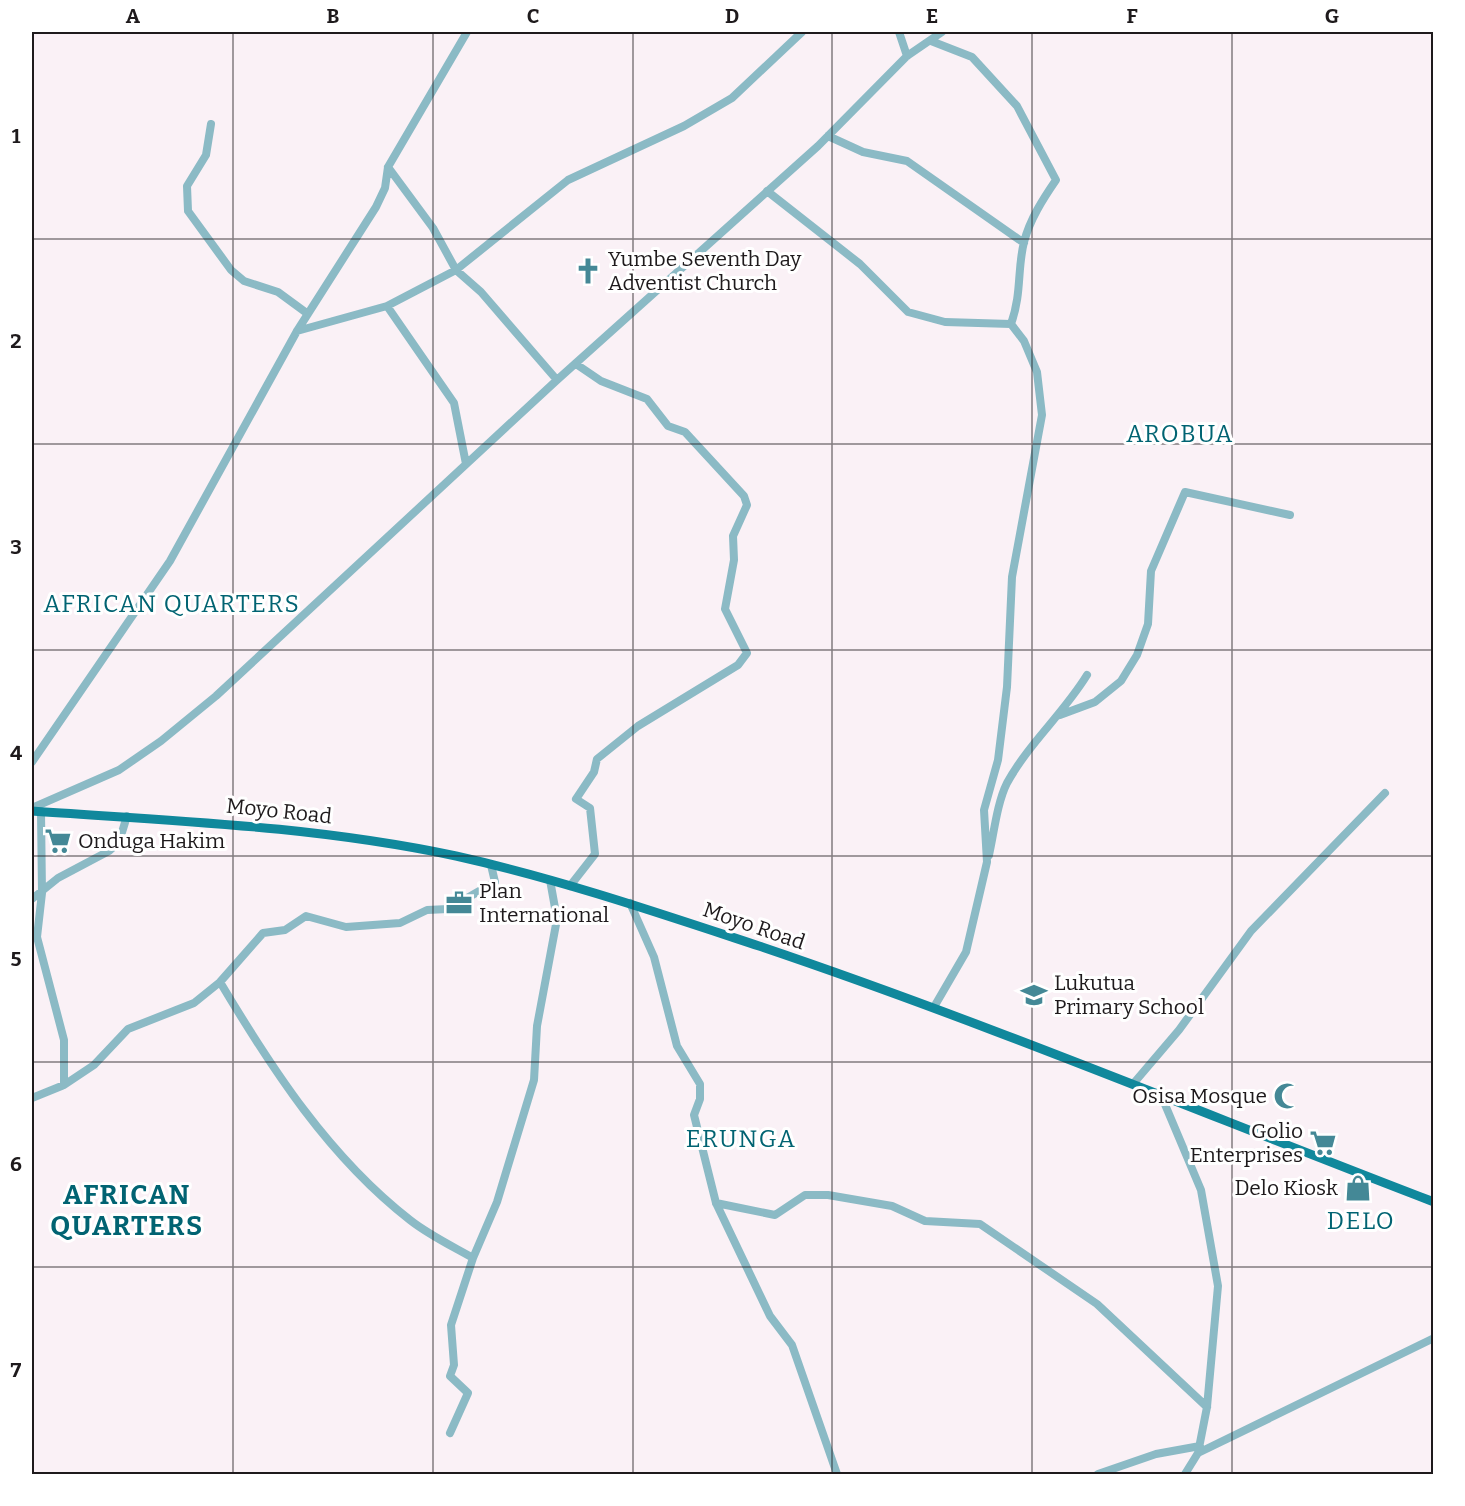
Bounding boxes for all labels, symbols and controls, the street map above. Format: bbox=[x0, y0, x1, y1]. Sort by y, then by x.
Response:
text: A bbox=[126, 4, 141, 28]
text: B bbox=[327, 4, 340, 28]
text: C bbox=[527, 4, 539, 28]
text: D bbox=[725, 4, 739, 28]
text: E bbox=[926, 4, 938, 28]
text: F bbox=[1126, 4, 1138, 28]
text: G bbox=[1325, 4, 1339, 28]
text: 1 bbox=[12, 124, 21, 148]
place label: Yumbe Seventh Day Adventist Church bbox=[608, 246, 802, 296]
church icon: Yumbe Seventh Day Adventist Church bbox=[573, 256, 603, 286]
text: 2 bbox=[10, 329, 22, 353]
district label: AROBUA bbox=[1126, 420, 1234, 448]
text: 3 bbox=[10, 535, 22, 559]
district label: AFRICAN QUARTERS bbox=[44, 590, 300, 618]
text: 4 bbox=[10, 741, 22, 765]
street label: Moyo Road bbox=[225, 793, 333, 829]
supermarket icon: Onduga Hakim bbox=[43, 826, 73, 856]
place label: Onduga Hakim bbox=[78, 828, 225, 854]
place label: Plan International bbox=[479, 878, 609, 928]
office icon: Plan International bbox=[444, 888, 474, 918]
street label: Moyo Road bbox=[700, 896, 808, 956]
text: 5 bbox=[11, 947, 22, 971]
place label: Lukutua Primary School bbox=[1054, 970, 1204, 1020]
school or university icon: Lukutua Primary School bbox=[1019, 980, 1049, 1010]
mosque icon: Osisa Mosque bbox=[1272, 1081, 1302, 1111]
place label: Osisa Mosque bbox=[1132, 1083, 1267, 1109]
place label: Golio Enterprises bbox=[1190, 1118, 1303, 1168]
district label: ERUNGA bbox=[686, 1125, 796, 1153]
supermarket icon: Golio Enterprises bbox=[1308, 1128, 1338, 1158]
text: 6 bbox=[10, 1152, 22, 1176]
shop icon: Delo Kiosk bbox=[1343, 1173, 1373, 1203]
place label: Delo Kiosk bbox=[1234, 1175, 1338, 1201]
district label: AFRICAN QUARTERS bbox=[50, 1179, 204, 1242]
district label: DELO bbox=[1327, 1207, 1395, 1235]
text: 7 bbox=[11, 1358, 22, 1382]

